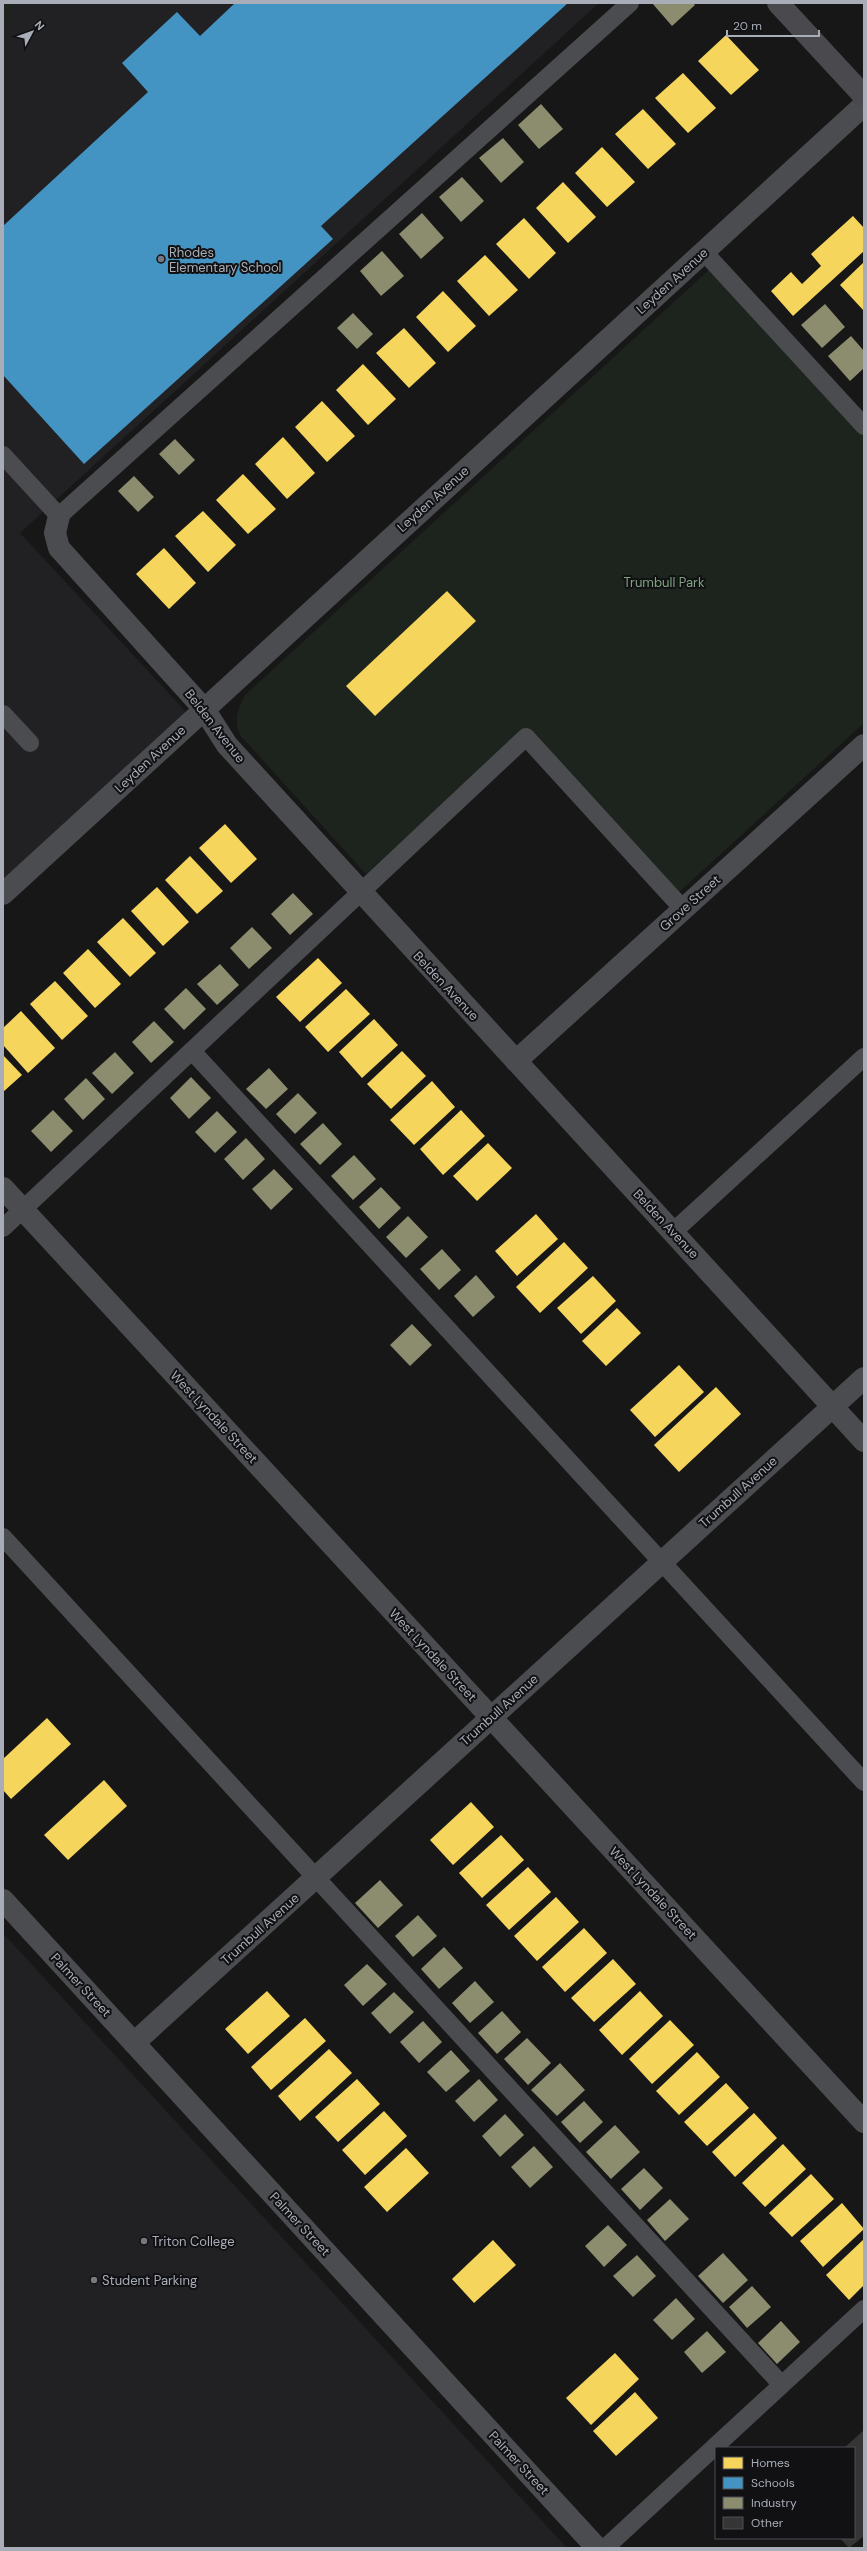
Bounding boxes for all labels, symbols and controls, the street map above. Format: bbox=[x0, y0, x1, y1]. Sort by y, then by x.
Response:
north arrow bbox=[12, 12, 52, 52]
scale bar bbox=[727, 12, 819, 38]
text: N bbox=[32, 18, 47, 33]
text: 20 m bbox=[733, 18, 762, 34]
place label: Rhodes Elementary School bbox=[169, 244, 282, 276]
street label: Leyden Avenue bbox=[633, 244, 711, 318]
marker: Rhodes Elementary School bbox=[156, 254, 166, 264]
street label: Leyden Avenue bbox=[394, 462, 472, 536]
park label: Trumbull Park bbox=[624, 574, 705, 591]
street label: Belden Avenue bbox=[181, 686, 249, 766]
street label: Leyden Avenue bbox=[111, 722, 189, 796]
street label: Grove Street bbox=[656, 871, 724, 935]
street label: Belden Avenue bbox=[410, 948, 482, 1024]
street label: Belden Avenue bbox=[630, 1186, 702, 1262]
street label: West Lyndale Street bbox=[167, 1367, 261, 1467]
street label: Trumbull Avenue bbox=[695, 1452, 781, 1532]
street label: West Lyndale Street bbox=[386, 1605, 480, 1705]
street label: Trumbull Avenue bbox=[456, 1670, 542, 1750]
street label: West Lyndale Street bbox=[606, 1843, 700, 1943]
street label: Trumbull Avenue bbox=[217, 1889, 303, 1969]
street label: Palmer Street bbox=[47, 1949, 115, 2021]
street label: Palmer Street bbox=[266, 2188, 334, 2260]
place label: Triton College bbox=[152, 2233, 235, 2250]
marker: Triton College bbox=[139, 2236, 149, 2246]
place label: Student Parking bbox=[102, 2272, 197, 2289]
marker: Student Parking bbox=[89, 2275, 99, 2285]
street label: Palmer Street bbox=[485, 2427, 553, 2499]
legend bbox=[715, 2447, 855, 2539]
text: Homes bbox=[751, 2455, 790, 2471]
text: Schools bbox=[751, 2475, 795, 2491]
text: Industry bbox=[751, 2495, 797, 2511]
text: Other bbox=[751, 2515, 784, 2531]

